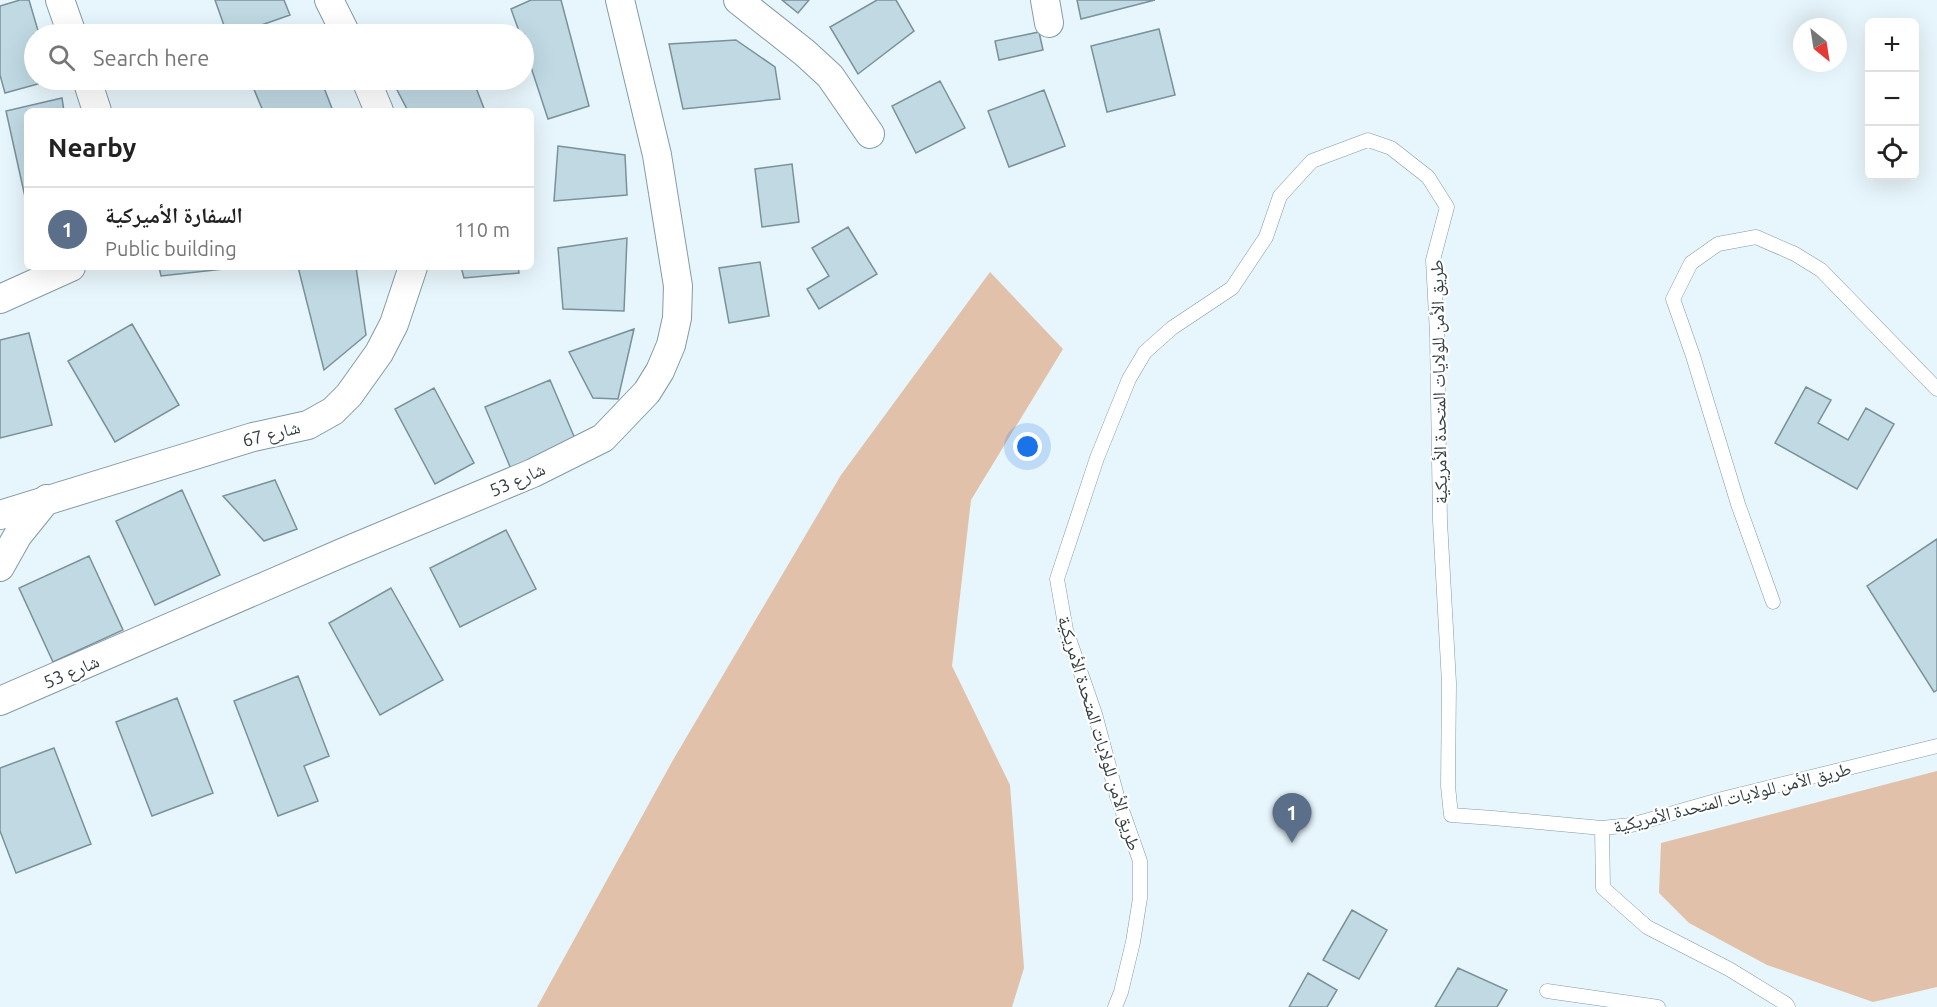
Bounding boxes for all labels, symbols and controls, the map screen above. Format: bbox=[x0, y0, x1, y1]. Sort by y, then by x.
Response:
north arrow bbox=[1793, 18, 1847, 72]
map controls bbox=[1865, 18, 1919, 180]
button: + bbox=[1865, 18, 1919, 72]
search box bbox=[24, 24, 534, 90]
icon: search bbox=[45, 41, 78, 74]
text: Search here bbox=[93, 45, 209, 70]
button: − bbox=[1865, 72, 1919, 126]
button: locate bbox=[1865, 126, 1919, 180]
text: Nearby bbox=[48, 133, 136, 162]
text: السفارة الأميركية bbox=[105, 202, 243, 227]
text: 1 bbox=[62, 218, 73, 241]
text: 110 m bbox=[454, 218, 510, 241]
text: Public building bbox=[105, 237, 237, 260]
street label: طريق الأمن للولايات المتحدة الأمريكية bbox=[1426, 260, 1452, 504]
street label: شارع 67 bbox=[240, 416, 302, 452]
your location bbox=[1013, 432, 1042, 461]
street label: شارع 53 bbox=[486, 458, 549, 502]
street label: طريق الأمن للولايات المتحدة الأمريكية bbox=[1053, 613, 1145, 853]
street label: شارع 53 bbox=[40, 650, 103, 694]
street label: طريق الأمن للولايات المتحدة الأمريكية bbox=[1611, 758, 1853, 838]
pin: 1 bbox=[1272, 794, 1312, 843]

